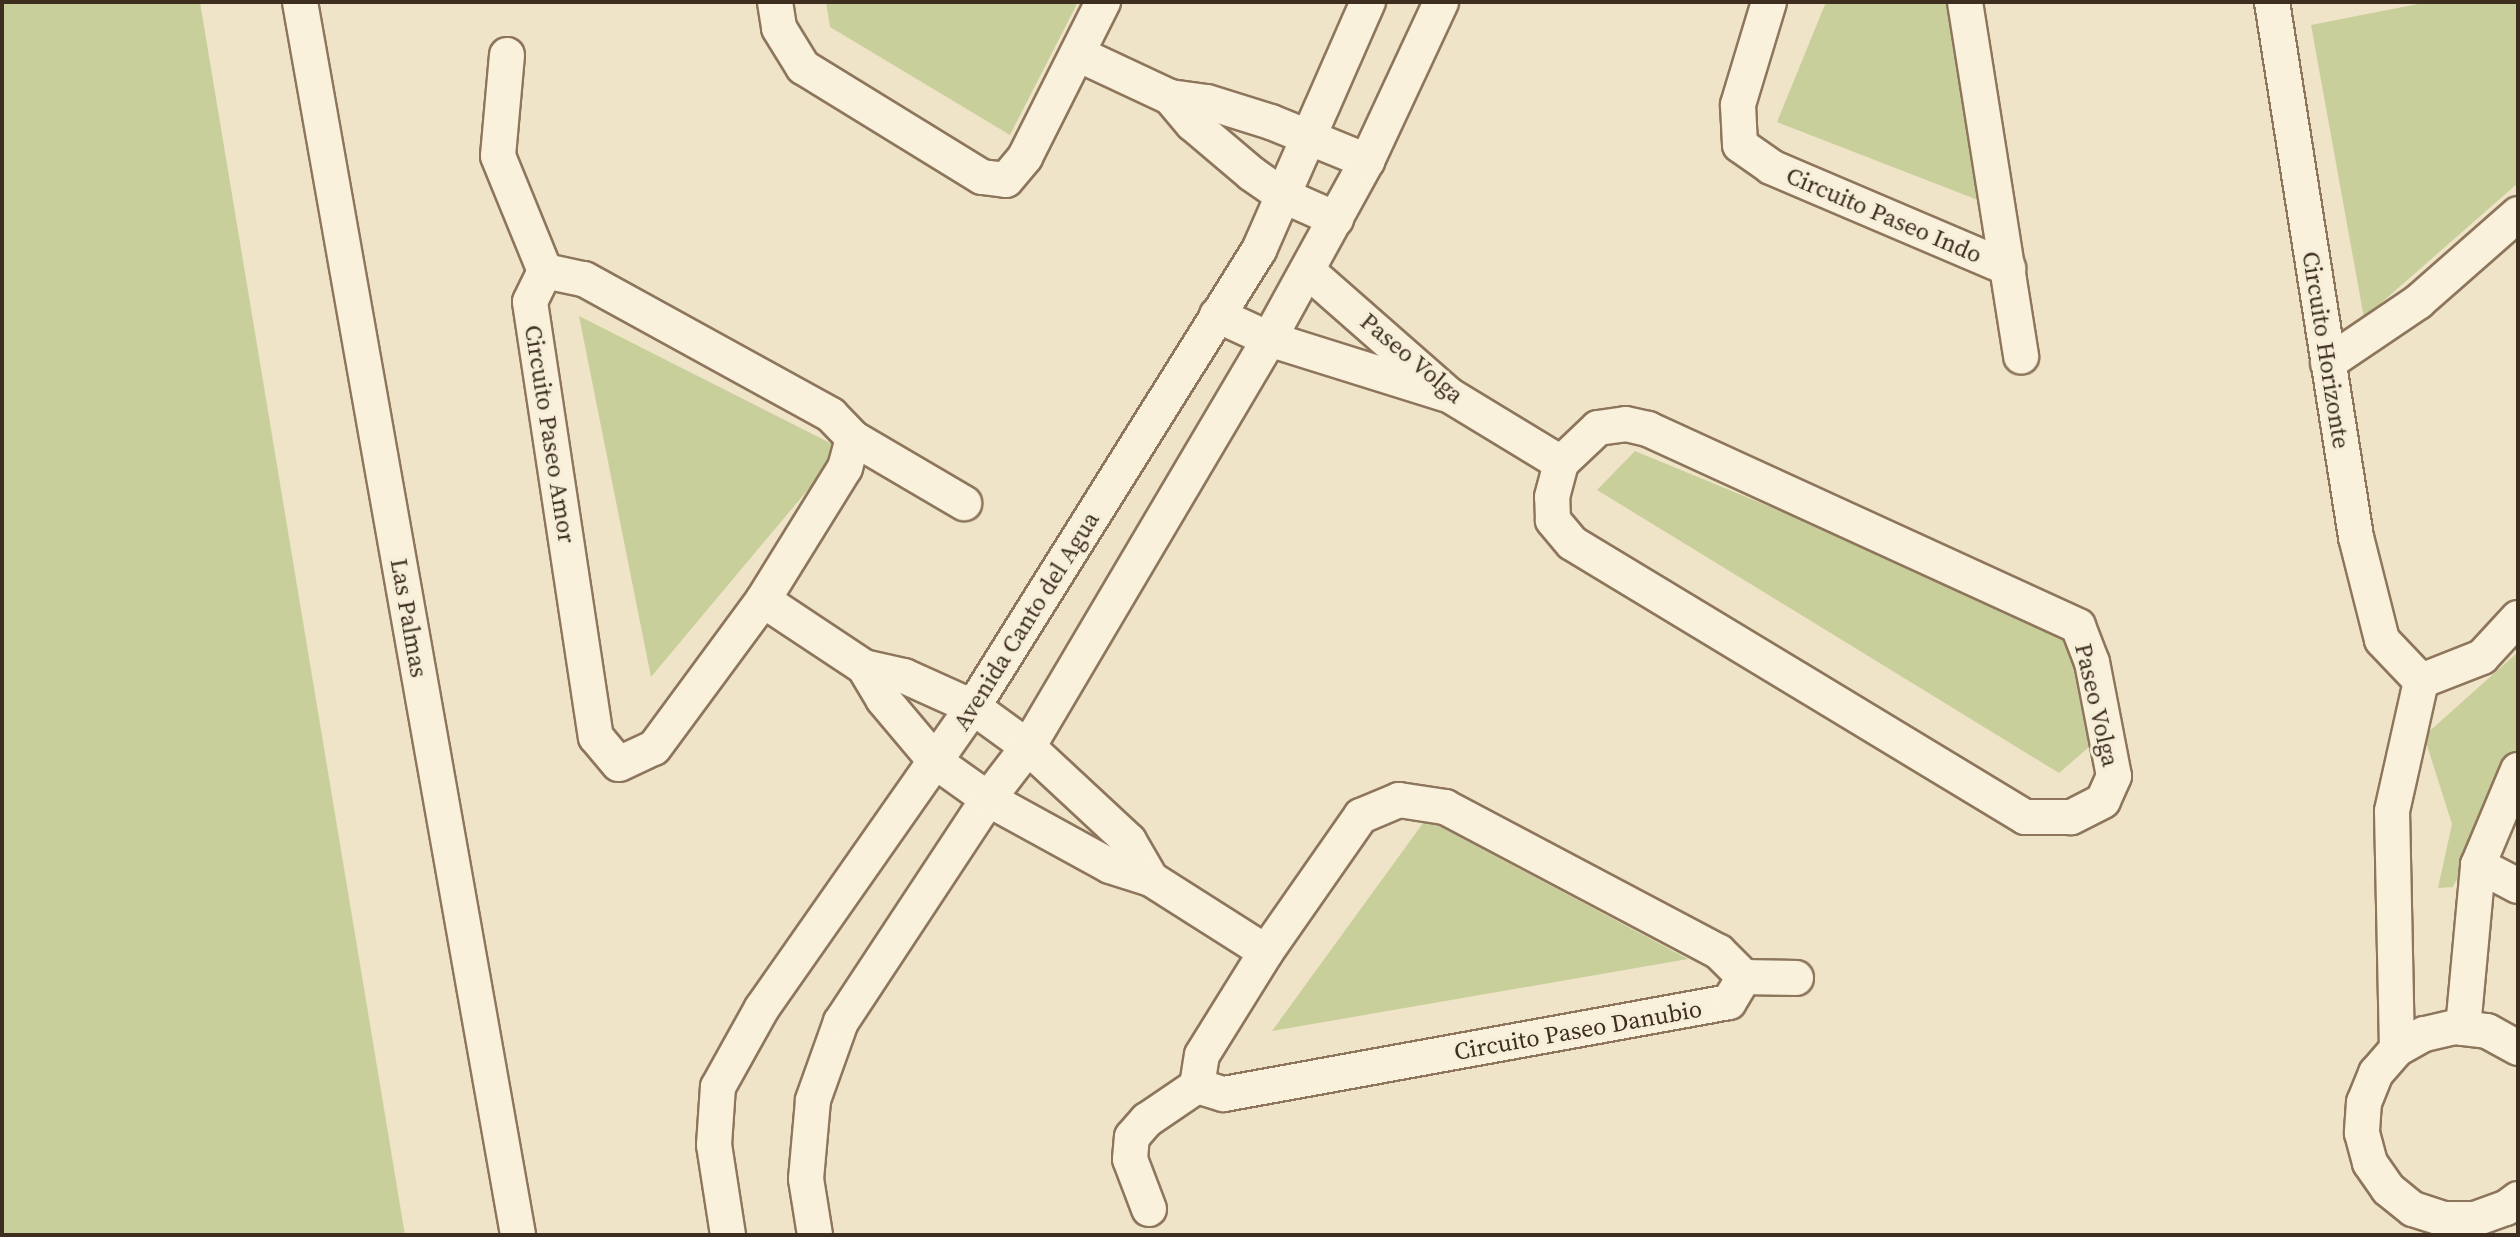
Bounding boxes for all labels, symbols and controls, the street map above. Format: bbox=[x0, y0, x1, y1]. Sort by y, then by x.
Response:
street label: Circuito Paseo Indo bbox=[1782, 161, 1986, 269]
street label: Circuito Horizonte bbox=[2296, 249, 2356, 451]
street label: Paseo Volga bbox=[1354, 306, 1470, 410]
street label: Circuito Paseo Amor bbox=[519, 323, 581, 545]
street label: Avenida Canto del Agua bbox=[947, 506, 1105, 736]
street label: Las Palmas bbox=[384, 556, 434, 680]
street label: Paseo Volga bbox=[2069, 640, 2125, 770]
street label: Circuito Paseo Danubio bbox=[1452, 994, 1704, 1066]

